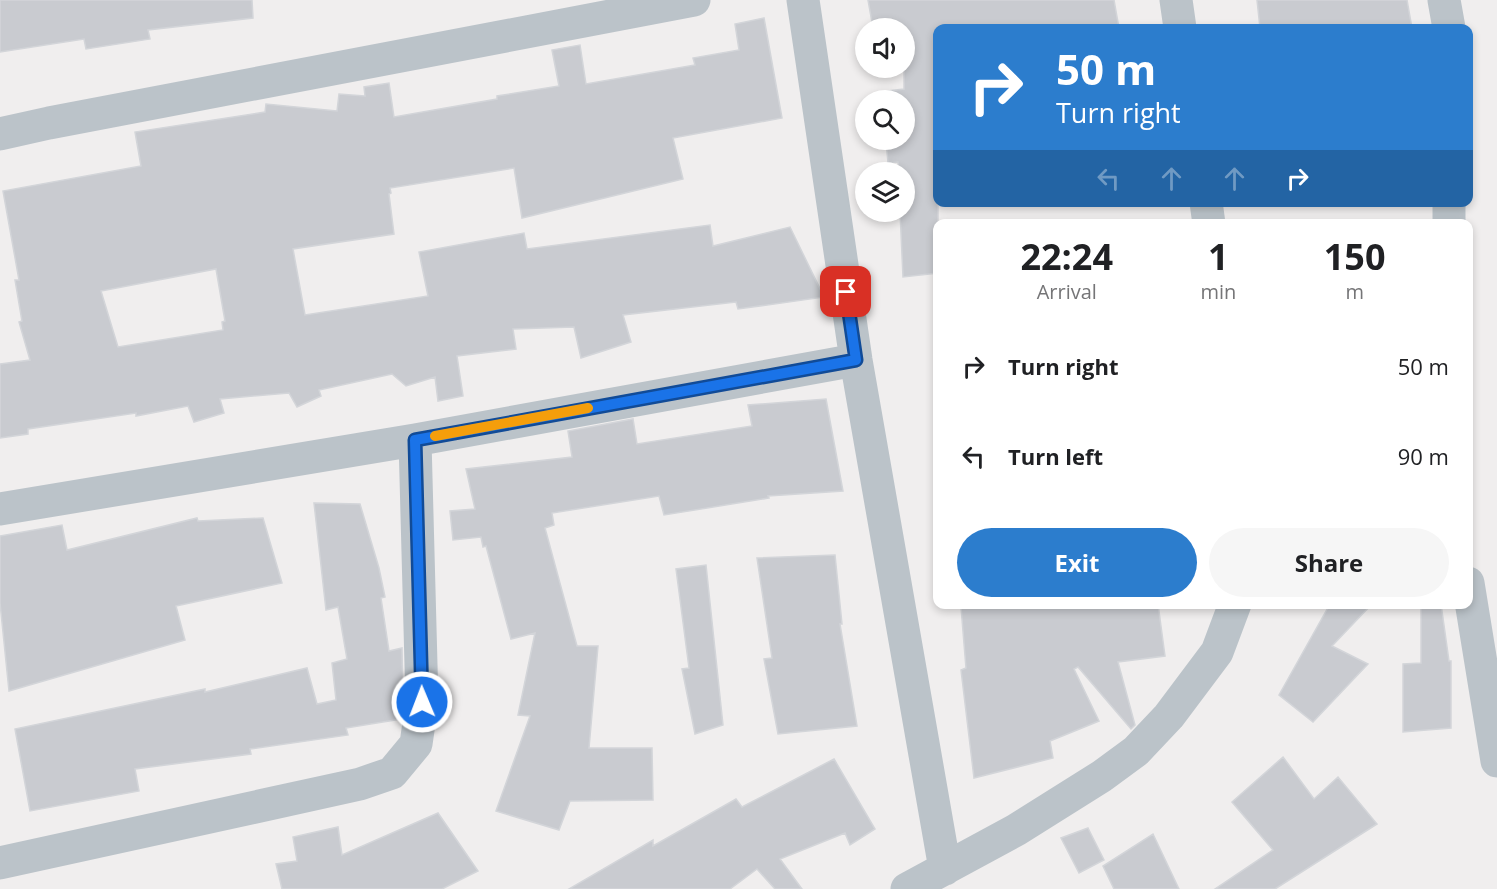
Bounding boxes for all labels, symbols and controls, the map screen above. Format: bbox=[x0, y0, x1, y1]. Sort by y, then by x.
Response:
map controls bbox=[855, 18, 915, 222]
button: sound bbox=[855, 18, 915, 78]
text: 50 m bbox=[1056, 40, 1156, 97]
icon: right bbox=[957, 48, 1035, 126]
button: search bbox=[855, 90, 915, 150]
text: Turn right bbox=[1056, 94, 1181, 131]
button: layers bbox=[855, 162, 915, 222]
icon: left bbox=[1092, 162, 1125, 195]
icon: ahead bbox=[1155, 162, 1188, 195]
icon: ahead bbox=[1218, 162, 1251, 195]
icon: right bbox=[1281, 162, 1314, 195]
text: 22:24 bbox=[1020, 232, 1113, 281]
text: 1 bbox=[1208, 232, 1229, 281]
text: 150 bbox=[1324, 232, 1386, 281]
pin bbox=[820, 266, 871, 317]
icon: arrive bbox=[829, 275, 862, 308]
text: Arrival bbox=[1037, 278, 1097, 305]
text: min bbox=[1200, 278, 1236, 305]
text: m bbox=[1345, 278, 1364, 305]
icon: right bbox=[957, 350, 990, 383]
text: Turn right bbox=[1008, 351, 1119, 381]
text: 50 m bbox=[1398, 351, 1449, 381]
icon: left bbox=[957, 440, 990, 473]
text: Turn left bbox=[1008, 441, 1103, 471]
text: 90 m bbox=[1398, 441, 1449, 471]
button: Exit bbox=[957, 528, 1197, 597]
button: Share bbox=[1209, 528, 1449, 597]
position arrow bbox=[390, 670, 454, 734]

